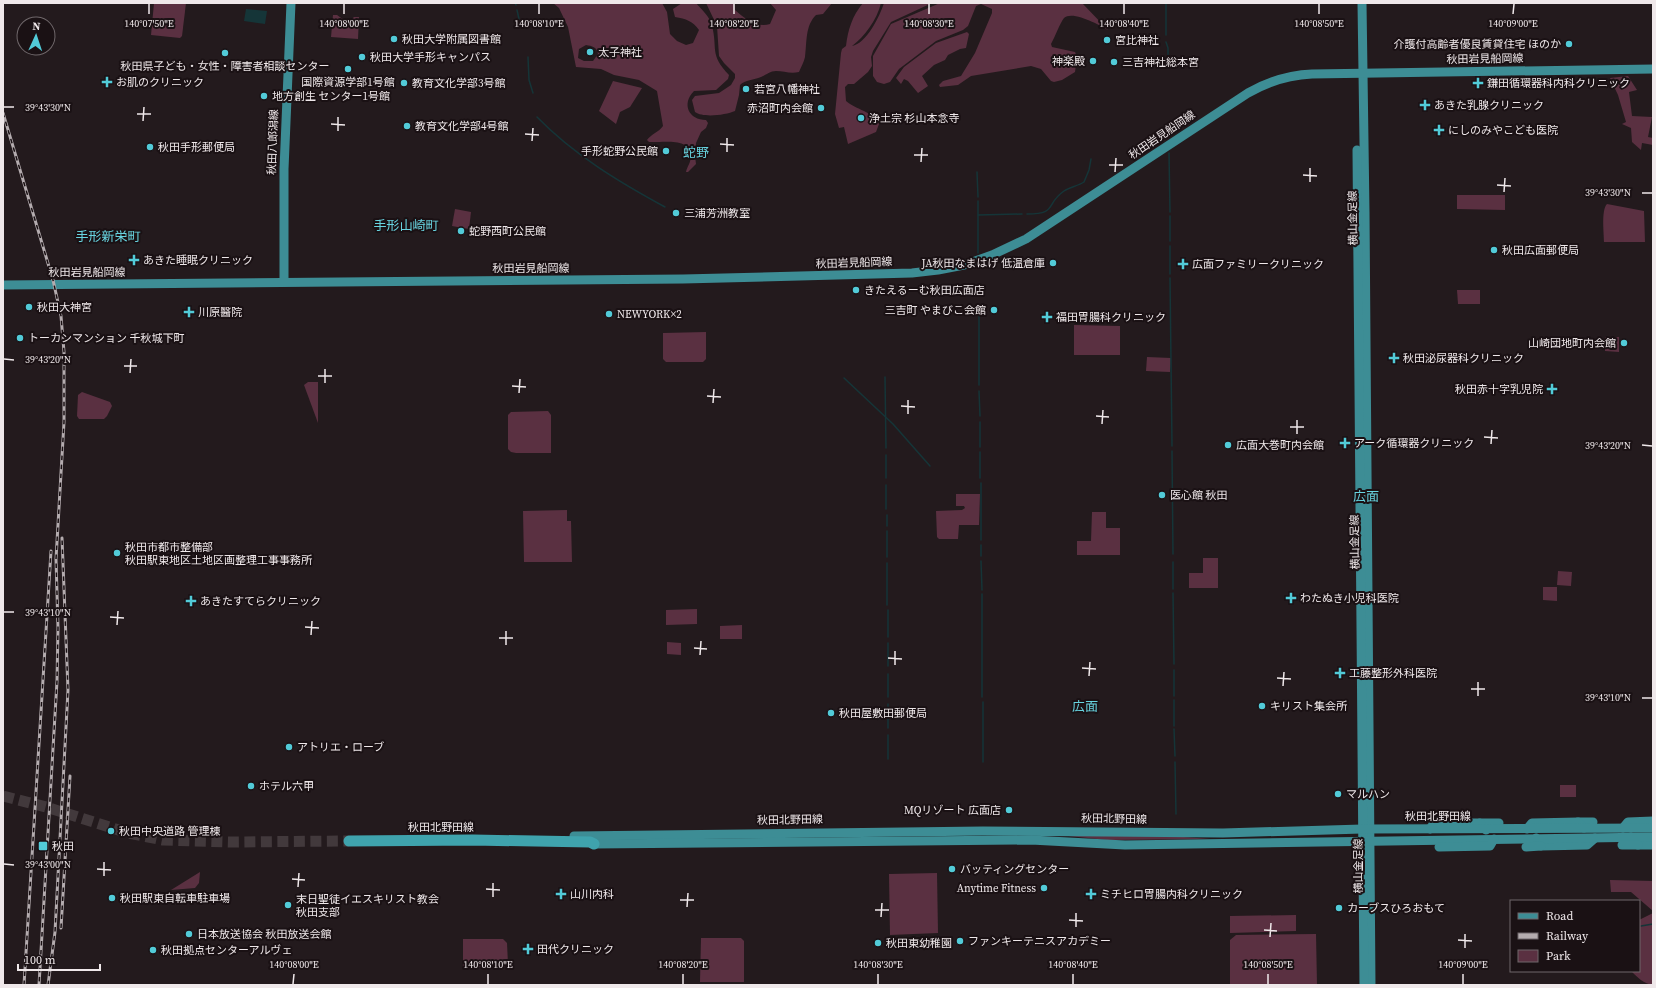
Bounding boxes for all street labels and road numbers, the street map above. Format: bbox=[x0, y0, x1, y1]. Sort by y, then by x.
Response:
street label: 秋田岩見船岡線 bbox=[1446, 51, 1524, 67]
street label: 秋田岩見船岡線 bbox=[1126, 107, 1198, 163]
street label: 秋田八郎潟線 bbox=[264, 109, 282, 175]
street label: 横山金足線 bbox=[1345, 190, 1361, 246]
street label: 秋田岩見船岡線 bbox=[815, 254, 893, 272]
street label: 秋田岩見船岡線 bbox=[493, 261, 570, 276]
street label: 秋田岩見船岡線 bbox=[49, 265, 126, 280]
street label: 横山金足線 bbox=[1347, 514, 1363, 570]
street label: 秋田北野田線 bbox=[1405, 809, 1471, 824]
street label: 秋田北野田線 bbox=[1081, 811, 1147, 827]
street label: 秋田北野田線 bbox=[757, 812, 823, 828]
street label: 秋田北野田線 bbox=[408, 820, 474, 835]
street label: 横山金足線 bbox=[1351, 839, 1366, 894]

